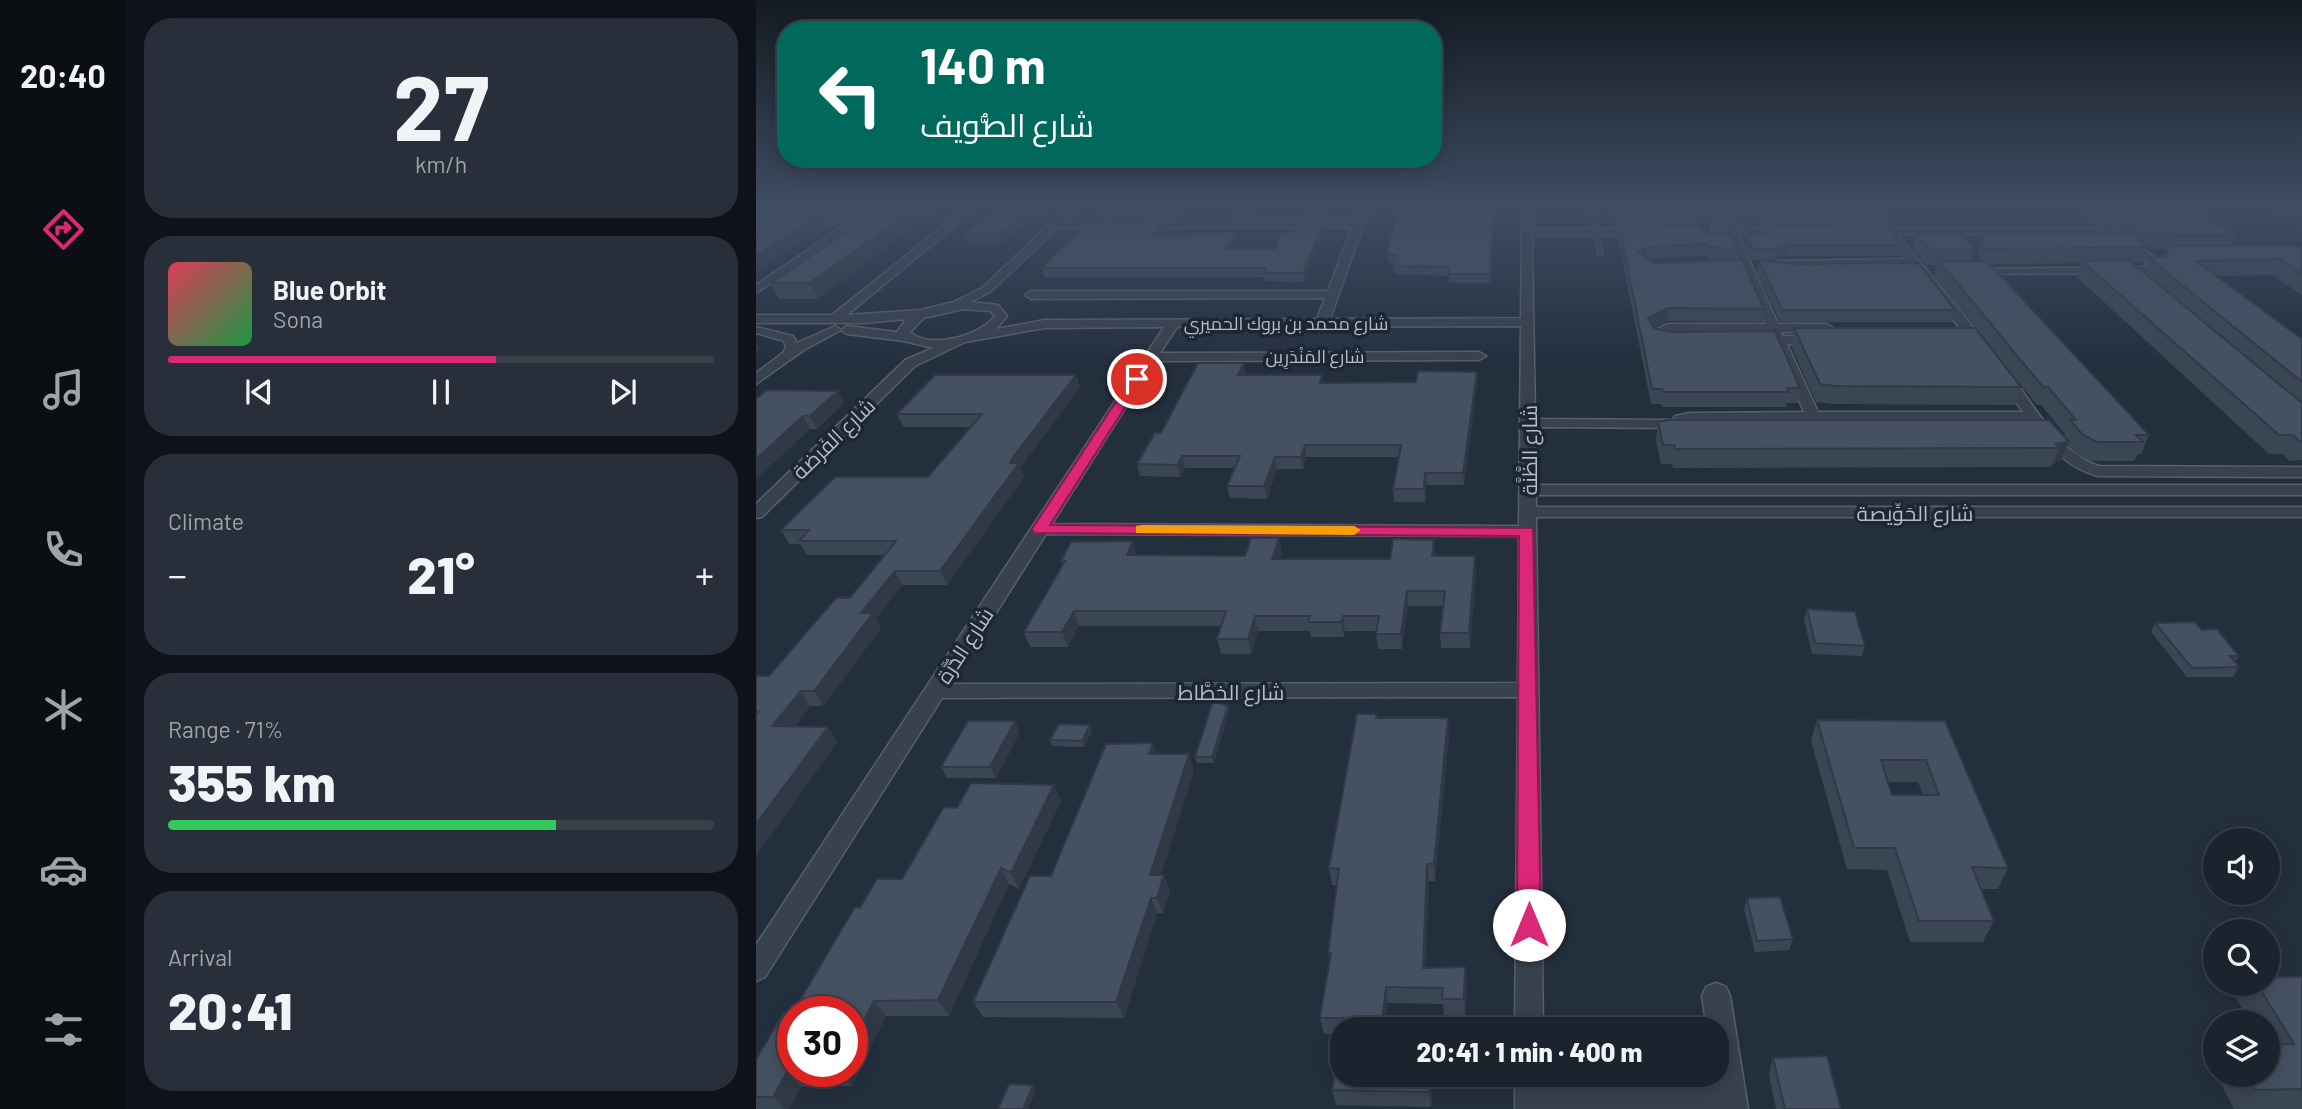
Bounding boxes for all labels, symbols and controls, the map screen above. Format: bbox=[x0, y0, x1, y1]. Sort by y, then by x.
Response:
text: 140 m bbox=[920, 35, 1046, 94]
icon: left bbox=[805, 49, 896, 140]
text: 27 bbox=[393, 50, 489, 159]
text: 20:40 bbox=[20, 56, 106, 94]
text: شارع الصُّويف bbox=[920, 105, 1094, 143]
text: km/h bbox=[415, 150, 467, 178]
icon: directions bbox=[39, 205, 88, 254]
text: Blue Orbit bbox=[273, 274, 386, 305]
text: Sona bbox=[273, 305, 323, 333]
street label: شارع محمد بن بروك الحميري bbox=[1184, 312, 1388, 338]
street label: شارع المَنْدَرِين bbox=[1266, 345, 1364, 369]
pin bbox=[1107, 349, 1167, 409]
icon: arrive bbox=[1118, 360, 1156, 398]
icon: music bbox=[39, 365, 88, 414]
icon: previous bbox=[240, 373, 278, 411]
icon: pause bbox=[422, 373, 460, 411]
icon: next bbox=[604, 373, 642, 411]
street label: شارع الفَرضة bbox=[786, 392, 882, 486]
street label: شارع الظَّنَّة bbox=[1516, 405, 1544, 495]
street label: شارع الحَوِّيصة bbox=[1857, 500, 1973, 528]
text: Climate bbox=[168, 507, 244, 535]
icon: phone bbox=[39, 525, 88, 574]
text: 21° bbox=[407, 542, 475, 604]
text: − bbox=[168, 551, 187, 597]
text: + bbox=[695, 551, 714, 597]
street label: شارع الدُّرَّة bbox=[930, 602, 1000, 689]
street label: شارع الخطَّاط bbox=[1178, 679, 1284, 707]
icon: climate bbox=[39, 685, 88, 734]
text: Range · 71% bbox=[168, 715, 283, 743]
text: 355 km bbox=[168, 750, 336, 812]
map controls bbox=[2203, 828, 2280, 1087]
button: sound bbox=[2203, 828, 2280, 905]
icon: car bbox=[39, 845, 88, 894]
position arrow bbox=[1492, 888, 1566, 962]
button: search bbox=[2203, 919, 2280, 996]
text: Arrival bbox=[168, 943, 232, 971]
text: 20:41 bbox=[168, 978, 293, 1040]
speed limit sign: 30 bbox=[777, 996, 868, 1087]
icon: filters bbox=[39, 1005, 88, 1054]
button: layers bbox=[2203, 1010, 2280, 1087]
text: 20:41 · 1 min · 400 m bbox=[1417, 1036, 1642, 1067]

